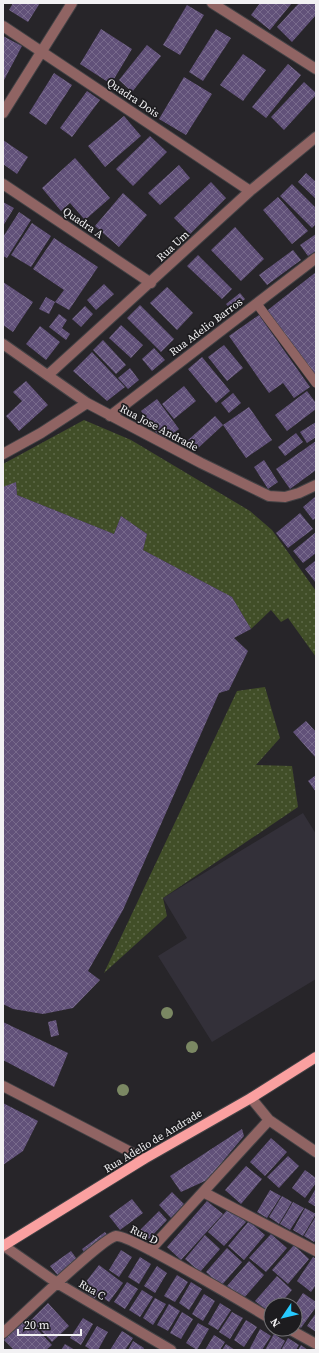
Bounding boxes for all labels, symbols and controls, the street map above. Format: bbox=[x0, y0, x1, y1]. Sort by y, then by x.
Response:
street label: Quadra Dois bbox=[104, 75, 163, 121]
street label: Quadra A bbox=[60, 204, 107, 242]
street label: Rua Um bbox=[154, 227, 193, 265]
street label: Rua Adelio Barros bbox=[166, 294, 246, 359]
street label: Rua Jose Andrade bbox=[117, 401, 201, 455]
street label: Rua Adelio de Andrade bbox=[101, 1105, 205, 1176]
street label: Rua D bbox=[127, 1222, 161, 1248]
street label: Rua C bbox=[76, 1276, 108, 1304]
north arrow bbox=[263, 1297, 303, 1337]
scale bar bbox=[18, 1311, 81, 1337]
text: N bbox=[267, 1315, 284, 1330]
text: 20 m bbox=[24, 1317, 50, 1333]

